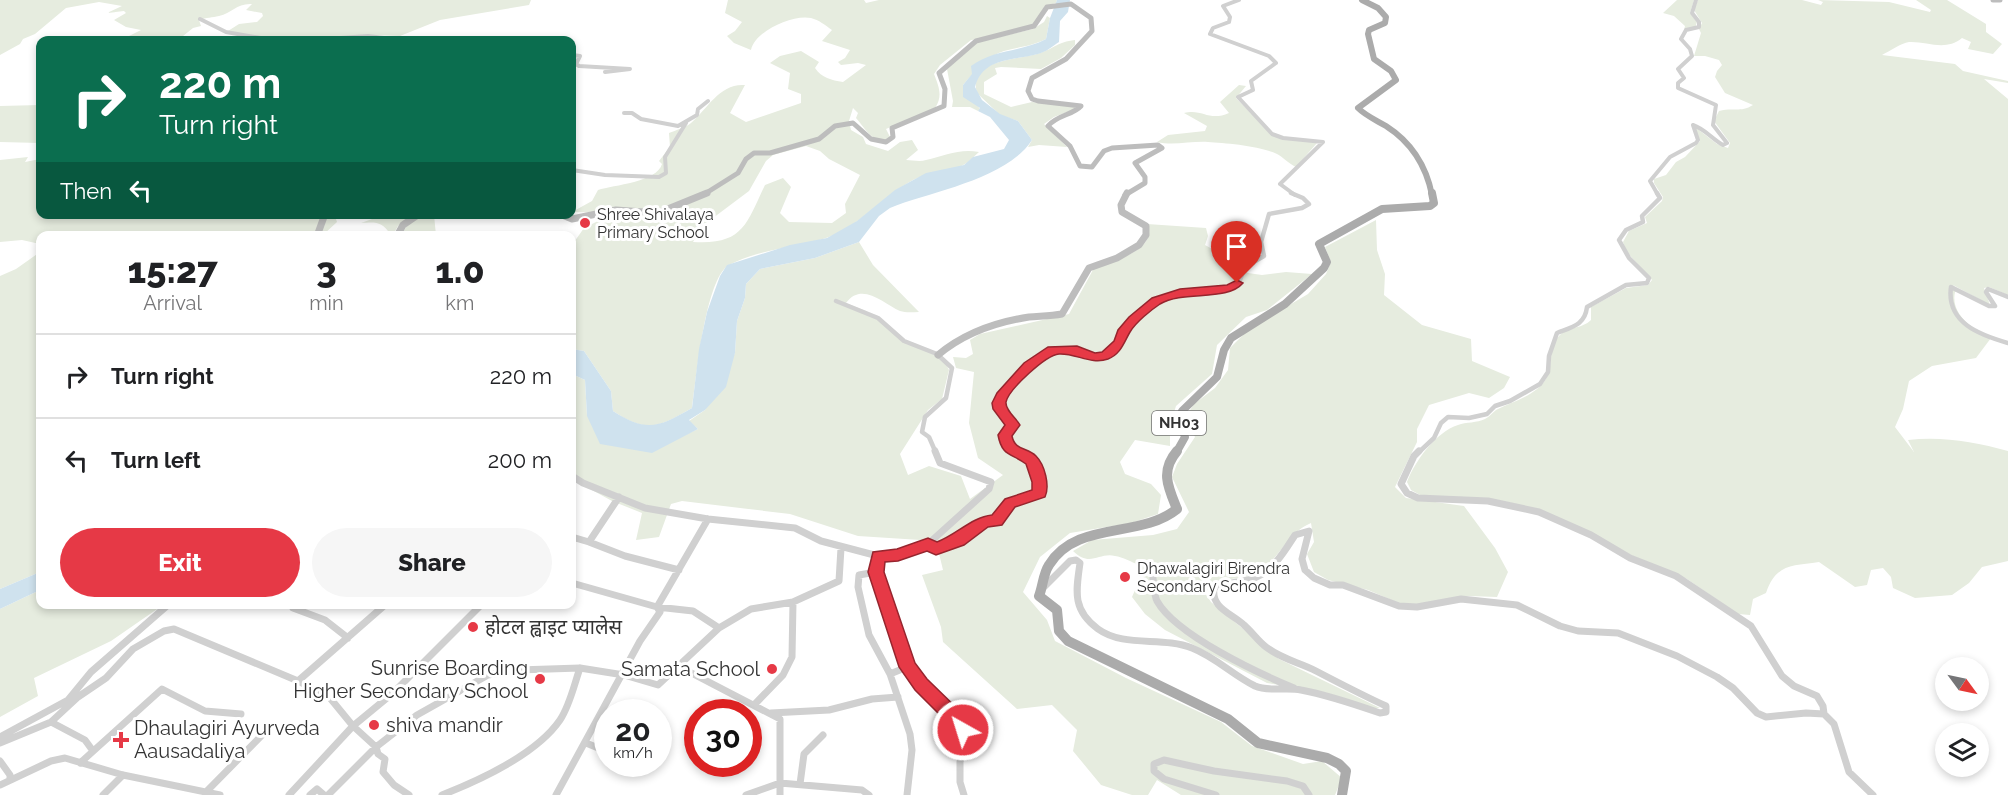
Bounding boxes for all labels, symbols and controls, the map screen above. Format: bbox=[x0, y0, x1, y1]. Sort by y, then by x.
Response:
text: 220 m bbox=[159, 59, 281, 108]
icon: right bbox=[60, 60, 138, 138]
text: Turn right bbox=[159, 109, 278, 140]
icon: left bbox=[124, 174, 157, 207]
text: Then bbox=[60, 178, 112, 204]
place label: Shree Shivalaya Primary School bbox=[597, 205, 714, 242]
marker: Shree Shivalaya Primary School bbox=[578, 216, 592, 230]
pin bbox=[1211, 221, 1262, 283]
icon: arrive bbox=[1220, 230, 1253, 263]
text: 15:27 bbox=[128, 249, 218, 291]
text: 3 bbox=[316, 249, 337, 291]
text: 1.0 bbox=[435, 249, 484, 291]
text: Arrival bbox=[143, 291, 202, 315]
text: min bbox=[309, 291, 344, 315]
text: km bbox=[445, 291, 474, 315]
icon: right bbox=[60, 360, 93, 393]
text: Turn right bbox=[111, 363, 214, 389]
text: 220 m bbox=[490, 363, 552, 389]
road number: NH03 bbox=[1152, 411, 1206, 435]
icon: left bbox=[60, 444, 93, 477]
text: Turn left bbox=[111, 447, 201, 473]
text: 200 m bbox=[488, 447, 552, 473]
button: Exit bbox=[60, 528, 300, 597]
button: Share bbox=[312, 528, 552, 597]
place label: Dhawalagiri Birendra Secondary School bbox=[1137, 559, 1290, 596]
marker: Dhawalagiri Birendra Secondary School bbox=[1118, 570, 1132, 584]
place label: होटल ह्वाइट प्यालेस bbox=[485, 615, 623, 639]
marker: होटल ह्वाइट प्यालेस bbox=[466, 620, 480, 634]
place label: Sunrise Boarding Higher Secondary School bbox=[293, 656, 529, 703]
place label: Samata School bbox=[621, 657, 761, 681]
north arrow bbox=[1935, 657, 1989, 711]
map controls bbox=[1935, 657, 1989, 777]
marker: Samata School bbox=[765, 662, 779, 676]
marker: Sunrise Boarding Higher Secondary School bbox=[533, 672, 547, 686]
position arrow bbox=[931, 698, 995, 762]
speed limit sign: 30 bbox=[684, 699, 762, 777]
place label: shiva mandir bbox=[386, 713, 503, 737]
text: 20 bbox=[615, 713, 651, 748]
place label: Dhaulagiri Ayurveda Aausadaliya bbox=[134, 716, 320, 763]
marker: shiva mandir bbox=[367, 718, 381, 732]
button: layers bbox=[1935, 723, 1989, 777]
marker: Dhaulagiri Ayurveda Aausadaliya bbox=[112, 731, 130, 749]
text: km/h bbox=[613, 744, 653, 762]

